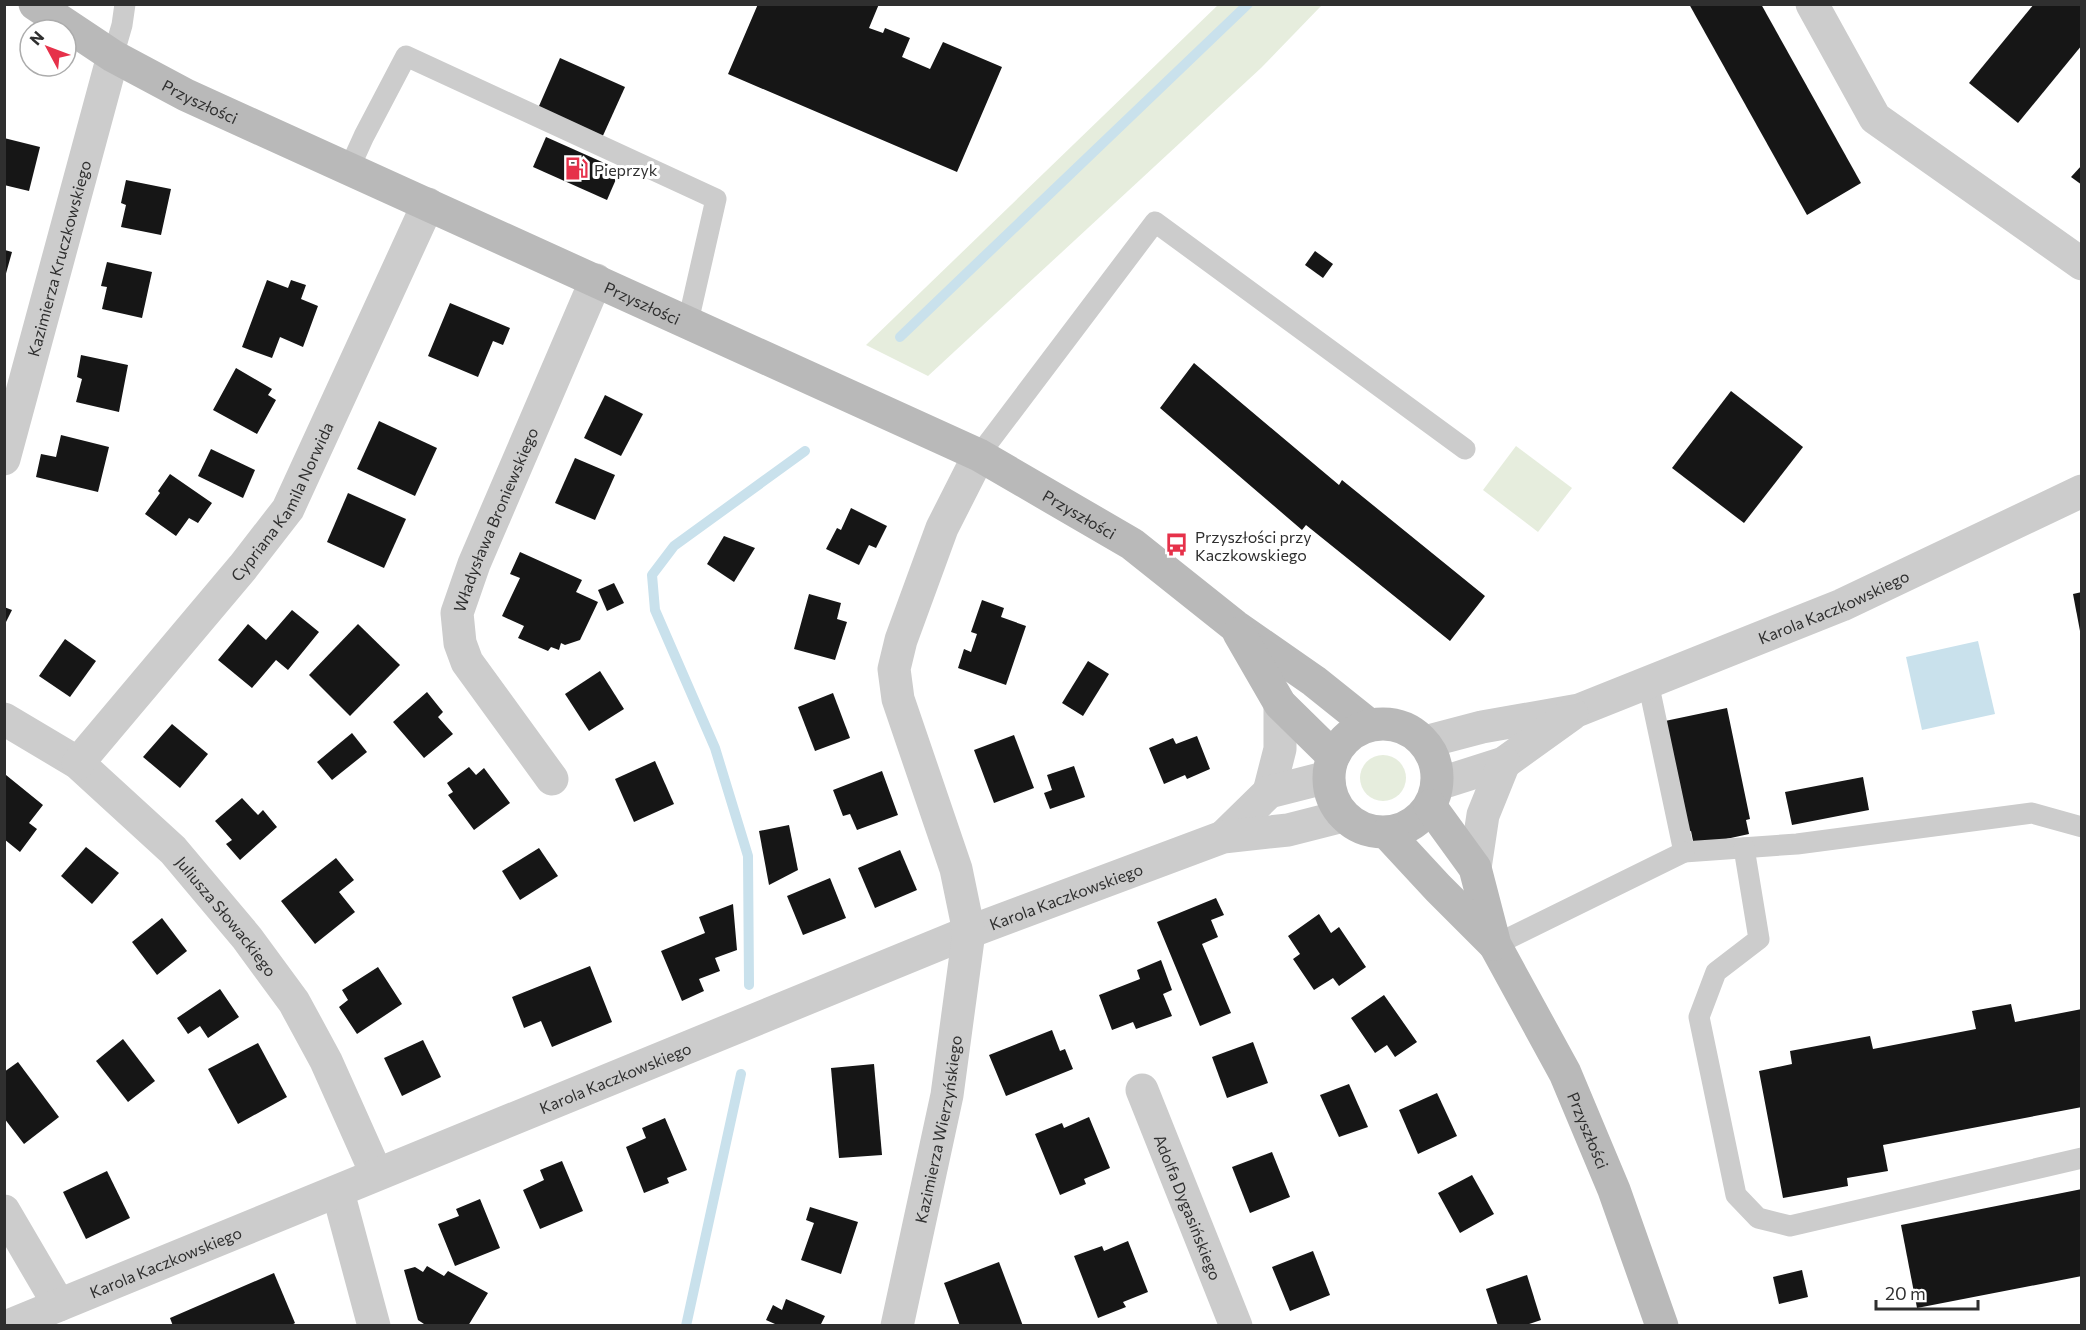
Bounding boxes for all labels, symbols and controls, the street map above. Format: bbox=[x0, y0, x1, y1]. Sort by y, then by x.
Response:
north arrow bbox=[18, 18, 78, 78]
text: N bbox=[25, 27, 47, 49]
street label: Przyszłości bbox=[159, 75, 241, 127]
fuel station icon: Pieprzyk bbox=[563, 156, 589, 182]
street label: Kazimierza Kruczkowskiego bbox=[23, 158, 94, 358]
place label: Pieprzyk bbox=[594, 160, 658, 179]
street label: Przyszłości bbox=[602, 277, 684, 328]
street label: Cypriana Kamila Norwida bbox=[226, 419, 336, 584]
street label: Władysława Broniewskiego bbox=[449, 424, 541, 614]
street label: Przyszłości bbox=[1040, 485, 1120, 542]
place label: Przyszłości przy Kaczkowskiego bbox=[1195, 527, 1312, 564]
bus stop icon: Przyszłości przy Kaczkowskiego bbox=[1164, 532, 1190, 558]
street label: Karola Kaczkowskiego bbox=[1755, 565, 1912, 647]
street label: Juliusza Słowackiego bbox=[172, 852, 281, 980]
street label: Karola Kaczkowskiego bbox=[986, 858, 1145, 933]
street label: Kazimierza Wierzyńskiego bbox=[910, 1034, 964, 1225]
street label: Karola Kaczkowskiego bbox=[536, 1038, 694, 1117]
street label: Przyszłości bbox=[1564, 1089, 1613, 1171]
street label: Adolfa Dygasińskiego bbox=[1151, 1131, 1226, 1283]
street label: Karola Kaczkowskiego bbox=[87, 1222, 244, 1301]
scale bar bbox=[1876, 1273, 1978, 1311]
text: 20 m bbox=[1885, 1282, 1926, 1304]

